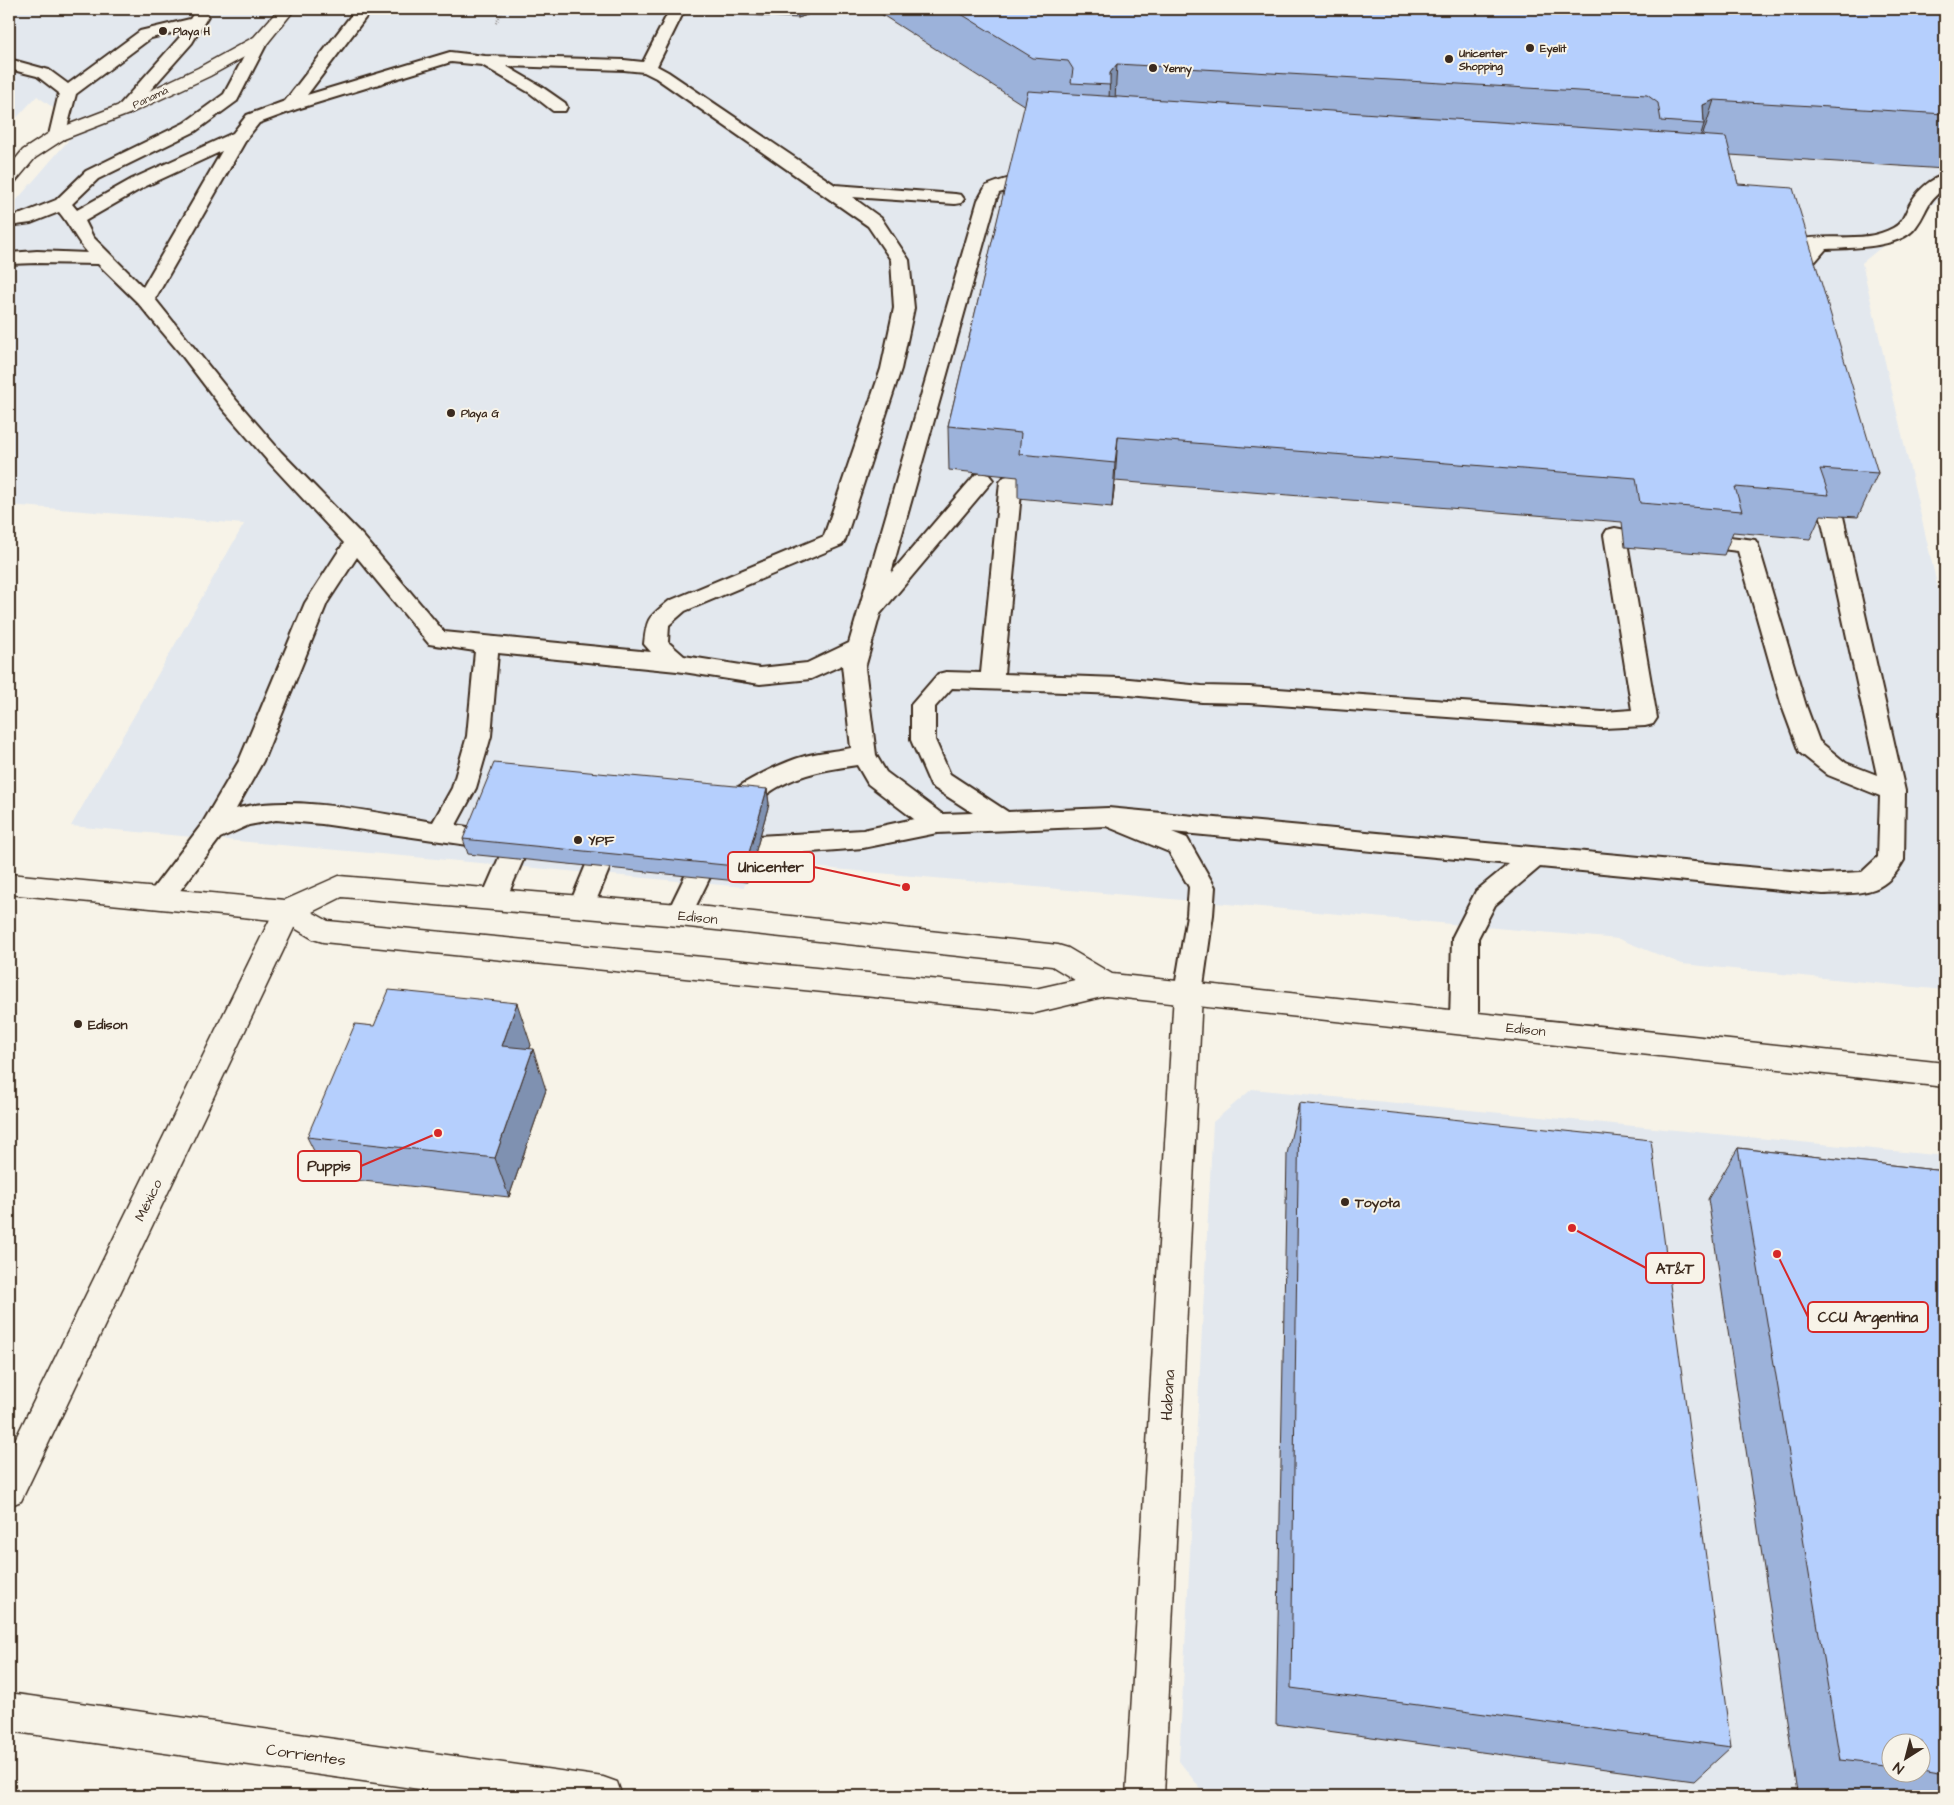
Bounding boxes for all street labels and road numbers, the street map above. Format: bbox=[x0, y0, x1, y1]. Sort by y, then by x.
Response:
street label: Panamá bbox=[130, 82, 171, 112]
street label: Edison bbox=[677, 906, 719, 930]
street label: Edison bbox=[1505, 1018, 1547, 1042]
street label: México bbox=[130, 1176, 168, 1225]
street label: Habana bbox=[1156, 1369, 1180, 1421]
street label: Corrientes bbox=[265, 1739, 347, 1771]

